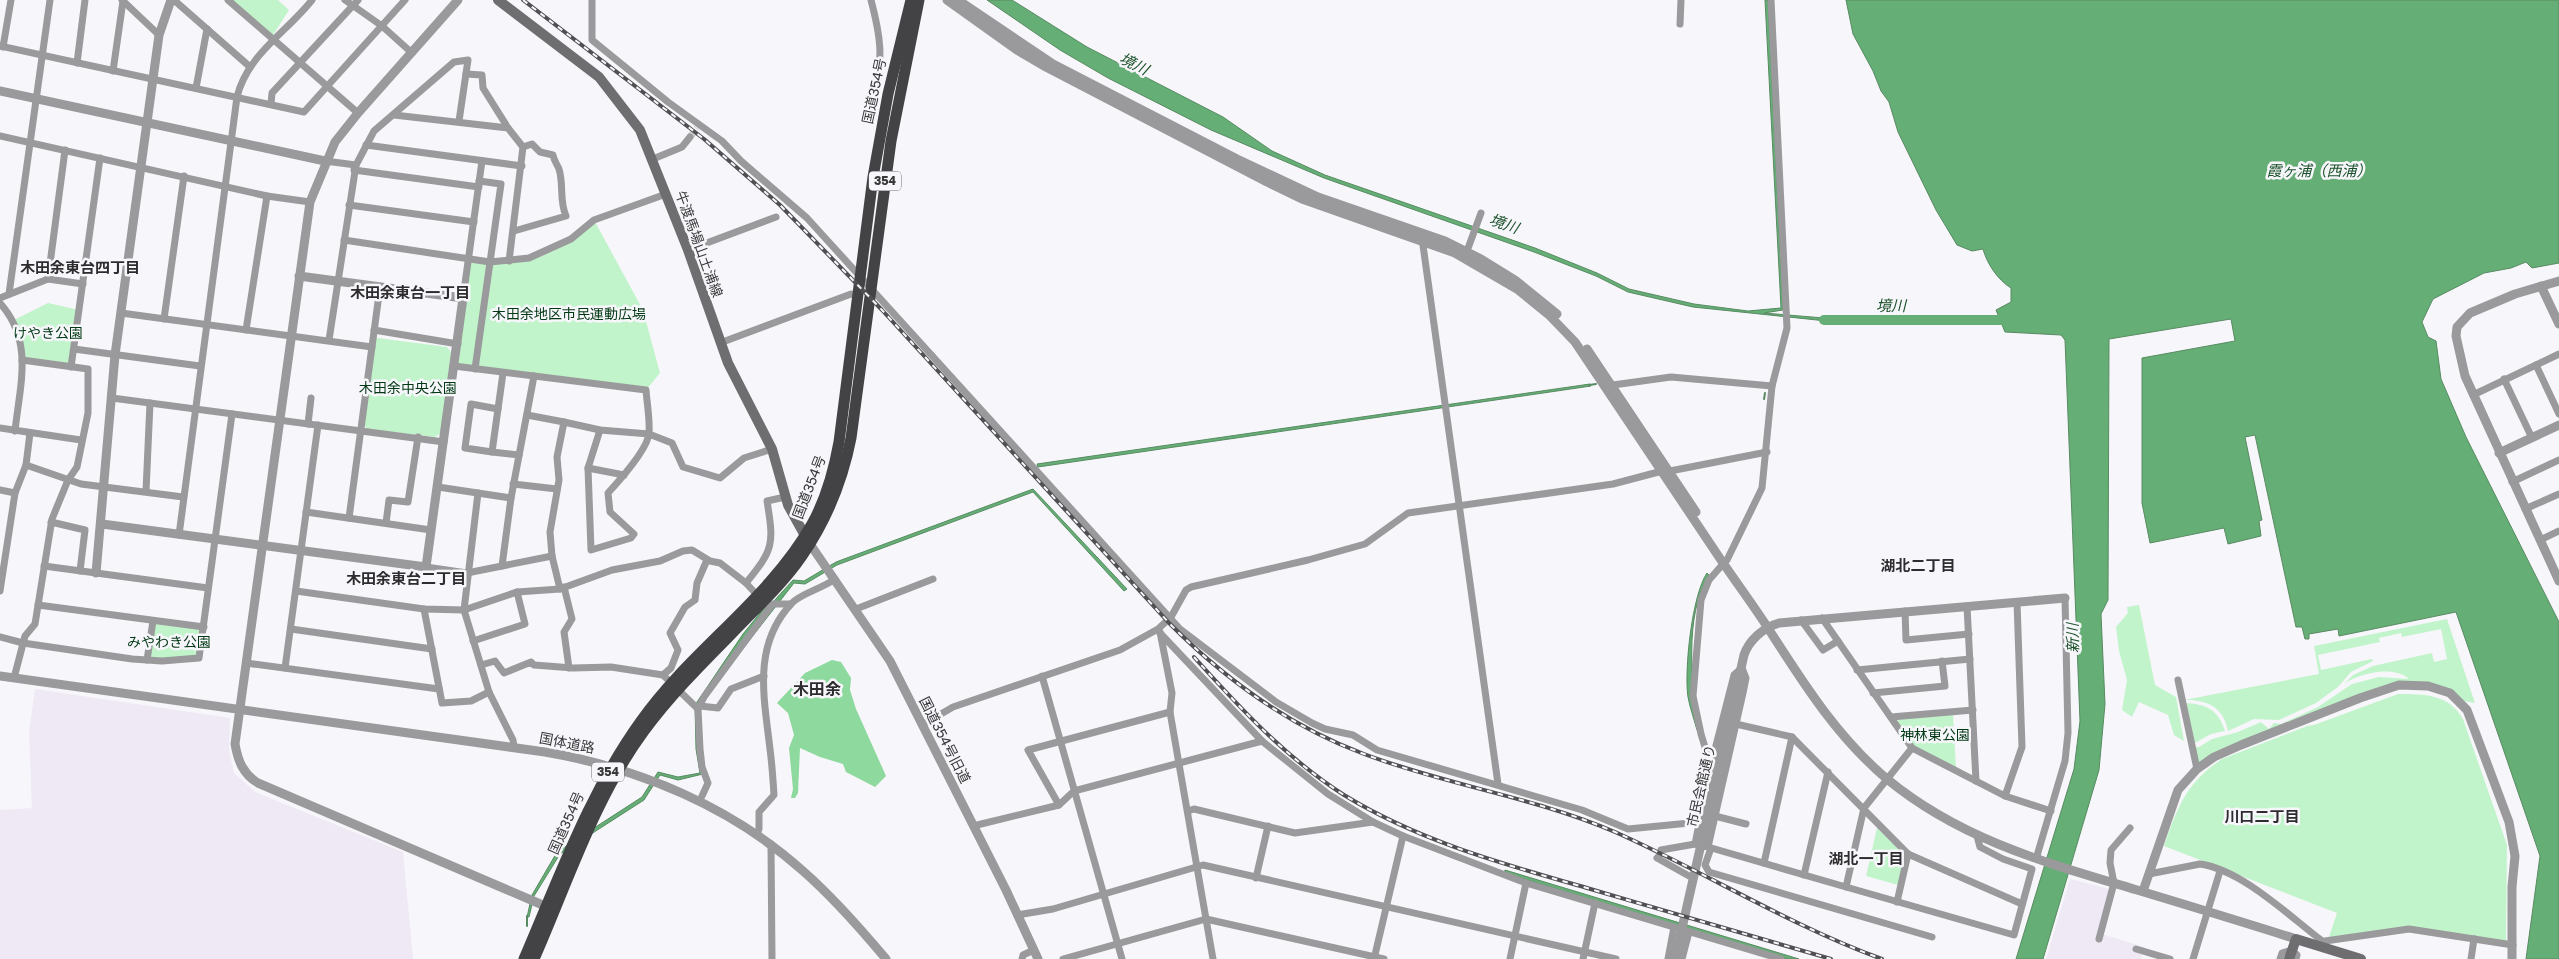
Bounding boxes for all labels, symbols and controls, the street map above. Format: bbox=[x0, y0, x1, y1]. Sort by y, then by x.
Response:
water label: 境川 bbox=[1117, 48, 1154, 79]
street label: 国道354号 bbox=[858, 56, 889, 125]
water label: 霞ヶ浦（西浦） bbox=[2266, 161, 2372, 179]
road number: 354 bbox=[869, 172, 901, 190]
street label: 牛渡馬場山土浦線 bbox=[672, 188, 727, 299]
water label: 境川 bbox=[1487, 210, 1523, 237]
district label: 木田余東台四丁目 bbox=[20, 258, 140, 276]
district label: 木田余東台一丁目 bbox=[350, 283, 470, 301]
water label: 境川 bbox=[1876, 296, 1908, 314]
park label: 木田余地区市民運動広場 bbox=[492, 305, 646, 322]
park label: けやき公園 bbox=[13, 324, 83, 341]
park label: 木田余中央公園 bbox=[359, 379, 457, 396]
street label: 国道354号 bbox=[789, 453, 828, 521]
district label: 湖北二丁目 bbox=[1880, 556, 1956, 574]
district label: 木田余東台二丁目 bbox=[346, 569, 466, 587]
water label: 新川 bbox=[2063, 621, 2081, 653]
park label: みやわき公園 bbox=[127, 633, 211, 650]
district label: 木田余 bbox=[793, 679, 841, 699]
street label: 国道354号旧道 bbox=[916, 694, 975, 786]
park label: 神林東公園 bbox=[1900, 726, 1970, 743]
street label: 国体道路 bbox=[538, 729, 596, 756]
street label: 市民会館通り bbox=[1683, 743, 1718, 829]
road number: 354 bbox=[592, 762, 624, 782]
street label: 国道354号 bbox=[544, 789, 587, 857]
district label: 川口二丁目 bbox=[2224, 807, 2300, 825]
district label: 湖北一丁目 bbox=[1828, 849, 1904, 867]

